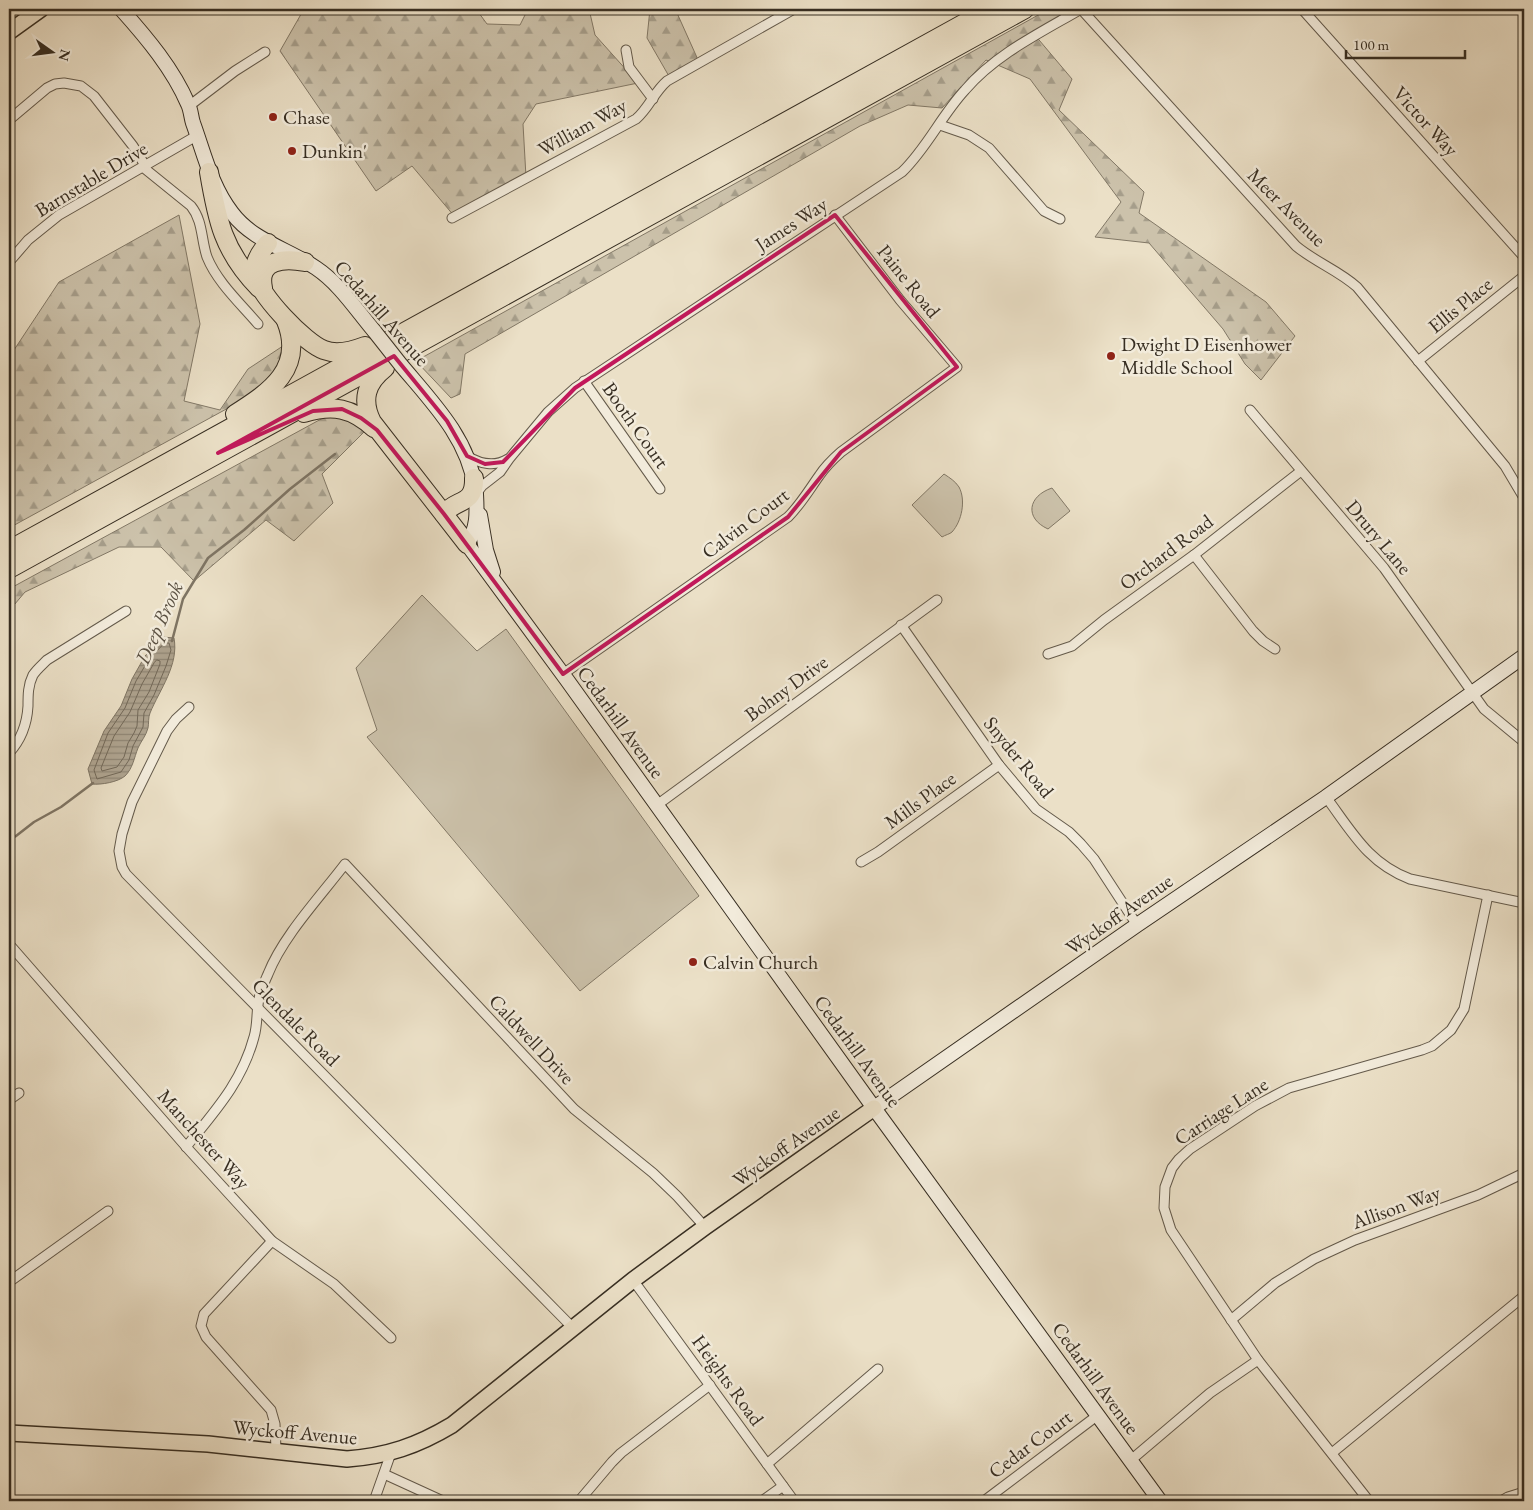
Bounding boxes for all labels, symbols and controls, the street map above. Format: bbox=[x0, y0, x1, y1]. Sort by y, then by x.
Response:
north arrow bbox=[28, 28, 78, 78]
scale bar bbox=[1346, 28, 1464, 60]
text: 100 m bbox=[1353, 35, 1390, 54]
text: N bbox=[54, 47, 75, 63]
street label: Victor Way bbox=[1388, 80, 1465, 162]
street label: William Way bbox=[533, 92, 631, 162]
place label: Chase bbox=[283, 104, 330, 130]
marker: Chase bbox=[267, 111, 279, 123]
street label: Barnstable Drive bbox=[30, 135, 152, 223]
place label: Dunkin' bbox=[302, 138, 367, 164]
marker: Dunkin' bbox=[286, 145, 298, 157]
street label: Meer Avenue bbox=[1242, 162, 1332, 252]
street label: James Way bbox=[748, 191, 832, 258]
street label: Paine Road bbox=[871, 239, 947, 324]
street label: Cedarhill Avenue bbox=[329, 254, 435, 372]
street label: Ellis Place bbox=[1422, 271, 1498, 339]
place label: Dwight D Eisenhower Middle School bbox=[1121, 331, 1292, 380]
marker: Dwight D Eisenhower Middle School bbox=[1105, 350, 1117, 362]
street label: Booth Court bbox=[597, 377, 676, 474]
street label: Calvin Court bbox=[696, 481, 794, 564]
street label: Drury Lane bbox=[1340, 494, 1418, 580]
street label: Orchard Road bbox=[1114, 508, 1219, 596]
water label: Deep Brook bbox=[128, 576, 189, 670]
street label: Bohny Drive bbox=[739, 649, 833, 727]
street label: Cedarhill Avenue bbox=[571, 661, 671, 784]
street label: Snyder Road bbox=[978, 711, 1060, 804]
street label: Mills Place bbox=[879, 765, 961, 835]
street label: Wyckoff Avenue bbox=[1060, 867, 1178, 960]
place label: Calvin Church bbox=[703, 949, 818, 975]
marker: Calvin Church bbox=[687, 956, 699, 968]
street label: Glendale Road bbox=[246, 972, 346, 1072]
street label: Caldwell Drive bbox=[483, 988, 581, 1090]
street label: Cedarhill Avenue bbox=[808, 990, 908, 1113]
street label: Carriage Lane bbox=[1169, 1071, 1273, 1151]
street label: Manchester Way bbox=[152, 1083, 256, 1195]
street label: Wyckoff Avenue bbox=[727, 1099, 845, 1192]
street label: Allison Way bbox=[1347, 1179, 1444, 1235]
street label: Cedarhill Avenue bbox=[1046, 1317, 1146, 1440]
street label: Heights Road bbox=[686, 1329, 770, 1431]
street label: Cedar Court bbox=[983, 1404, 1078, 1484]
street label: Wyckoff Avenue bbox=[232, 1414, 359, 1450]

